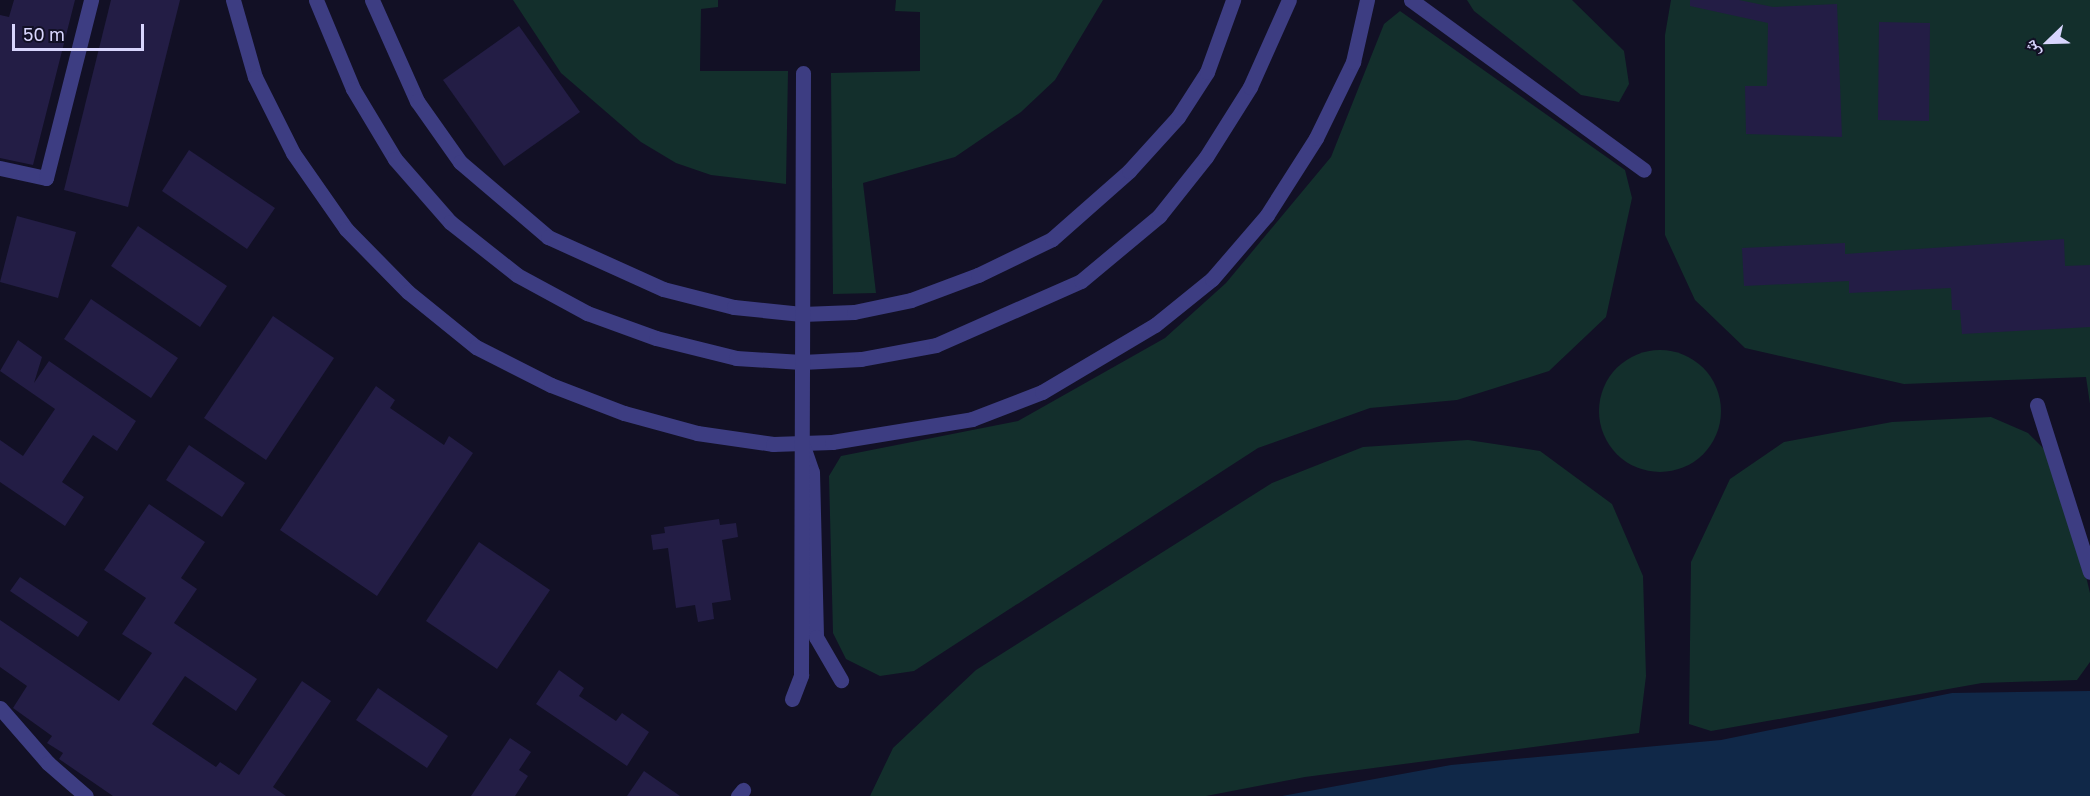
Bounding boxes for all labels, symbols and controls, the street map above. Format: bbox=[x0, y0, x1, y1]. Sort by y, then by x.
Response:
scale bar bbox=[15, 12, 147, 50]
north arrow bbox=[2018, 12, 2078, 72]
text: 50 m bbox=[23, 23, 65, 45]
text: ش bbox=[2019, 37, 2044, 61]

